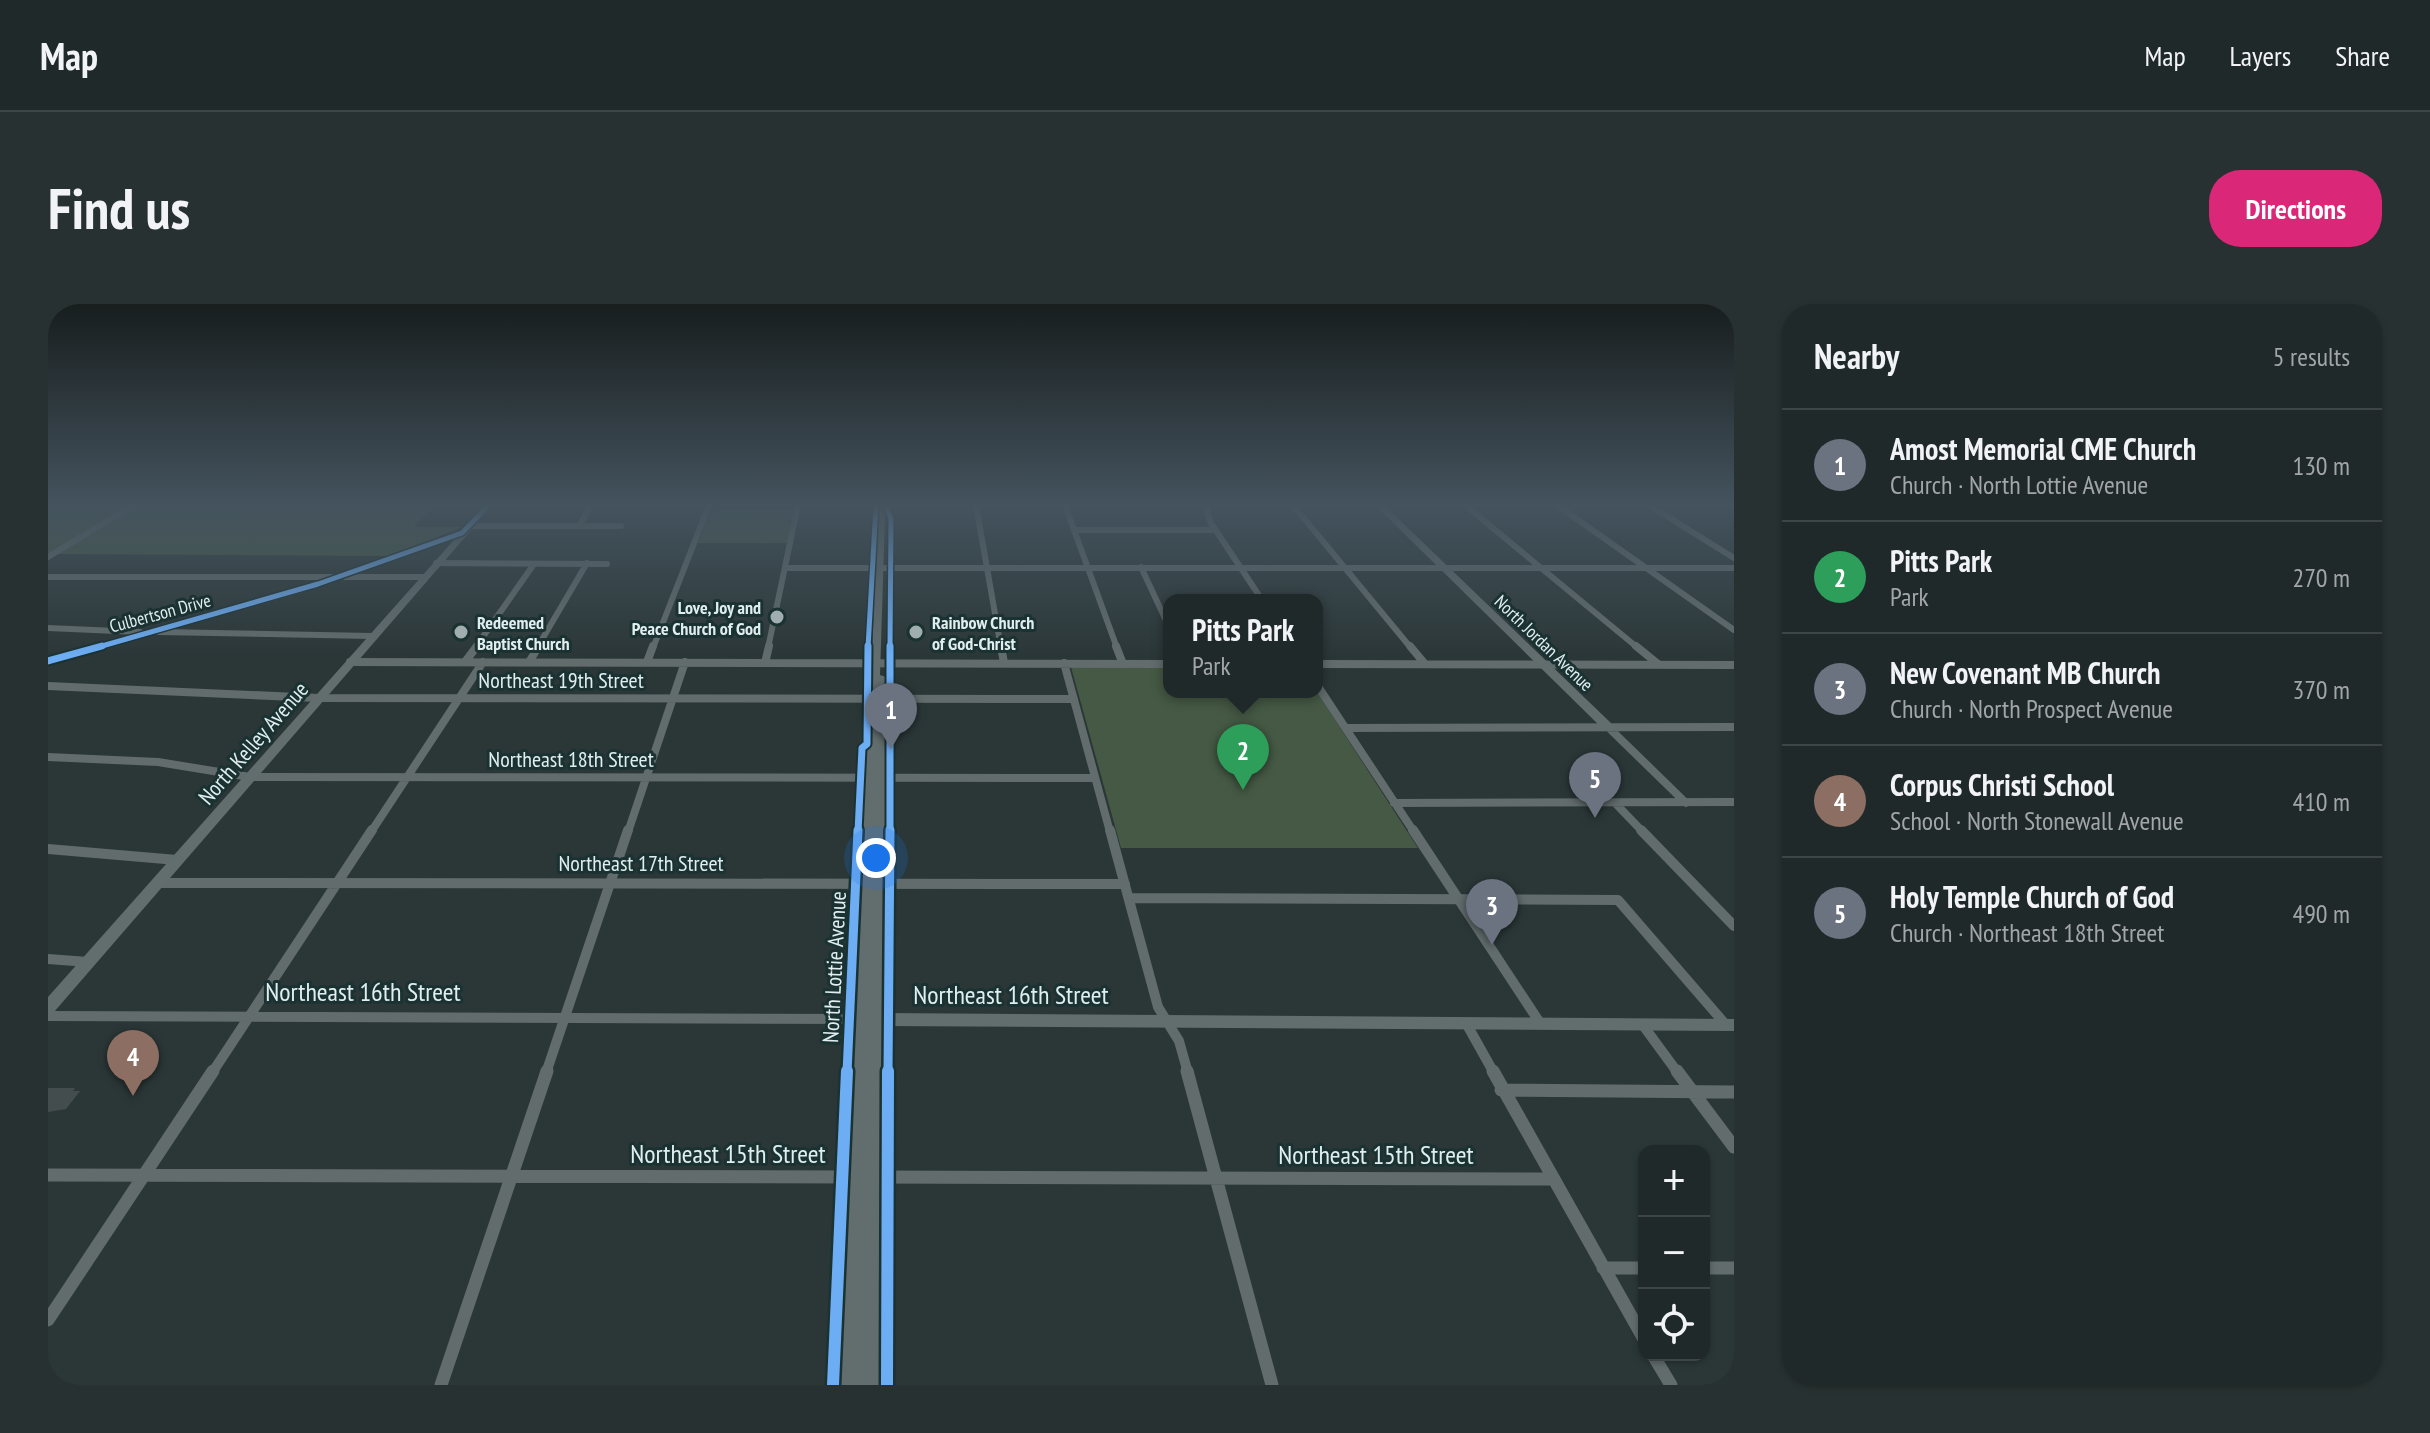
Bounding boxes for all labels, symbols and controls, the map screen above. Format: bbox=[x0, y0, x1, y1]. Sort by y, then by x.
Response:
text: Map bbox=[40, 31, 98, 80]
text: Map bbox=[2144, 37, 2186, 74]
text: Layers bbox=[2230, 37, 2291, 74]
text: Share bbox=[2335, 37, 2390, 74]
button: Directions bbox=[2209, 170, 2382, 247]
text: Find us bbox=[48, 172, 190, 244]
text: Nearby bbox=[1814, 334, 1899, 378]
text: 5 results bbox=[2273, 340, 2350, 373]
text: Amost Memorial CME Church bbox=[1890, 429, 2196, 468]
text: 1 bbox=[1834, 449, 1846, 482]
text: 130 m bbox=[2292, 449, 2350, 482]
text: Church · North Lottie Avenue bbox=[1890, 468, 2148, 501]
text: Pitts Park bbox=[1890, 541, 1992, 580]
text: 2 bbox=[1834, 561, 1846, 594]
text: 270 m bbox=[2292, 561, 2350, 594]
text: Park bbox=[1890, 580, 1929, 613]
street label: Culbertson Drive bbox=[107, 588, 213, 638]
street label: North Jordan Avenue bbox=[1490, 590, 1598, 696]
popup bbox=[1163, 594, 1323, 698]
place label: Love, Joy and Peace Church of God bbox=[632, 596, 761, 640]
marker: Love, Joy and Peace Church of God bbox=[768, 608, 786, 626]
text: Pitts Park bbox=[1192, 610, 1294, 649]
place label: Redeemed Baptist Church bbox=[477, 611, 570, 655]
place label: Rainbow Church of God-Christ bbox=[932, 611, 1034, 655]
marker: Redeemed Baptist Church bbox=[452, 623, 470, 641]
marker: Rainbow Church of God-Christ bbox=[907, 623, 925, 641]
text: Park bbox=[1192, 649, 1231, 682]
text: New Covenant MB Church bbox=[1890, 653, 2161, 692]
street label: Northeast 19th Street bbox=[478, 666, 644, 694]
text: 3 bbox=[1834, 673, 1846, 706]
text: 370 m bbox=[2292, 673, 2350, 706]
street label: North Kelley Avenue bbox=[192, 676, 314, 810]
pin: 1 bbox=[865, 683, 917, 749]
text: Church · North Prospect Avenue bbox=[1890, 692, 2173, 725]
pin: 2 bbox=[1217, 724, 1269, 790]
street label: Northeast 18th Street bbox=[488, 745, 654, 773]
pin: 5 bbox=[1569, 752, 1621, 818]
text: Corpus Christi School bbox=[1890, 765, 2114, 804]
text: 4 bbox=[1834, 785, 1846, 818]
text: 410 m bbox=[2292, 785, 2350, 818]
text: School · North Stonewall Avenue bbox=[1890, 804, 2184, 837]
your location bbox=[856, 838, 896, 878]
street label: Northeast 17th Street bbox=[558, 849, 724, 877]
text: Holy Temple Church of God bbox=[1890, 877, 2174, 916]
pin: 3 bbox=[1466, 879, 1518, 945]
street label: North Lottie Avenue bbox=[816, 891, 852, 1043]
text: 5 bbox=[1834, 897, 1846, 930]
text: 490 m bbox=[2292, 897, 2350, 930]
text: Church · Northeast 18th Street bbox=[1890, 916, 2164, 949]
street label: Northeast 16th Street bbox=[265, 975, 461, 1008]
street label: Northeast 16th Street bbox=[913, 978, 1109, 1011]
pin: 4 bbox=[107, 1030, 159, 1096]
street label: Northeast 15th Street bbox=[630, 1137, 826, 1170]
street label: Northeast 15th Street bbox=[1278, 1138, 1474, 1171]
map controls bbox=[1638, 1145, 1710, 1361]
button: + bbox=[1638, 1145, 1710, 1217]
button: − bbox=[1638, 1217, 1710, 1289]
button: locate bbox=[1638, 1289, 1710, 1361]

